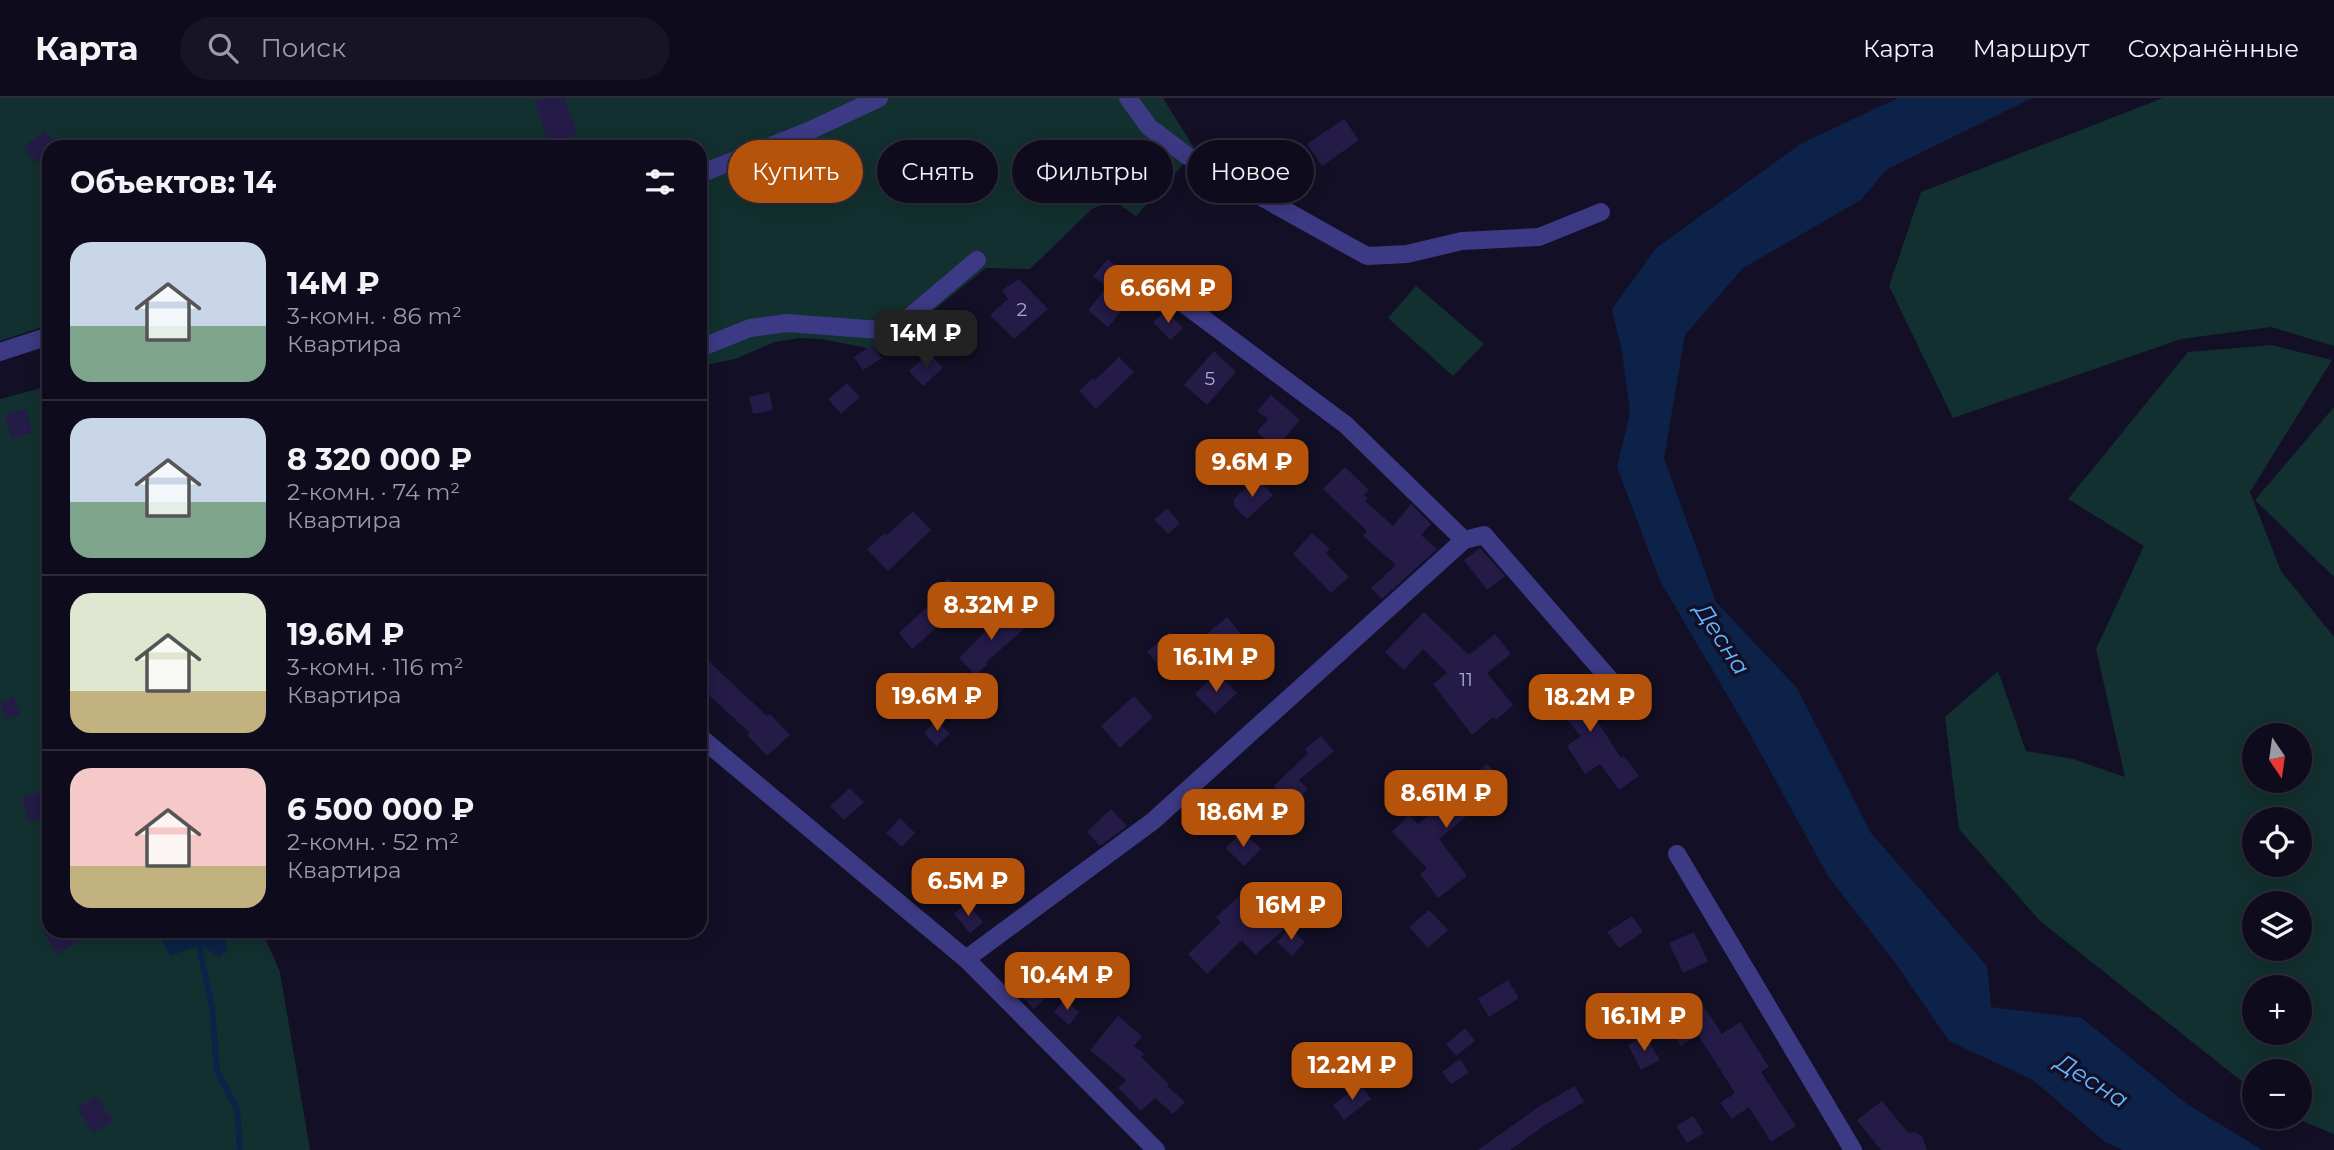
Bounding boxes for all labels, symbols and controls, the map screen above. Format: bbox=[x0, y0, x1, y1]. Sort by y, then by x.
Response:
search box bbox=[180, 17, 670, 80]
text: Карта bbox=[35, 28, 138, 68]
icon: search bbox=[204, 29, 242, 67]
text: Поиск bbox=[260, 32, 346, 64]
text: Карта bbox=[1863, 34, 1935, 63]
text: Маршрут bbox=[1973, 34, 2089, 63]
text: Сохранённые bbox=[2127, 34, 2299, 63]
chip: Купить bbox=[728, 140, 863, 203]
chip: Снять bbox=[877, 140, 998, 203]
chip: Фильтры bbox=[1012, 140, 1173, 203]
chip: Новое bbox=[1187, 140, 1314, 203]
icon: filters bbox=[641, 163, 679, 201]
text: Объектов: 14 bbox=[70, 164, 276, 201]
text: 14M ₽ bbox=[287, 265, 380, 302]
pin: 6.66M ₽ bbox=[1103, 266, 1233, 325]
icon: home bbox=[126, 270, 210, 354]
text: 6.66M ₽ bbox=[1120, 274, 1216, 302]
house number: 2 bbox=[1017, 298, 1028, 321]
text: 3-комн. · 86 m² bbox=[287, 302, 462, 330]
pin: 14M ₽ bbox=[877, 310, 975, 370]
text: 14M ₽ bbox=[890, 319, 962, 347]
text: Квартира bbox=[287, 330, 401, 358]
house number: 5 bbox=[1205, 367, 1216, 390]
pin: 9.6M ₽ bbox=[1195, 440, 1309, 499]
text: 8 320 000 ₽ bbox=[287, 441, 472, 478]
icon: home bbox=[126, 446, 210, 530]
text: 9.6M ₽ bbox=[1211, 448, 1293, 476]
text: 2-комн. · 74 m² bbox=[287, 478, 460, 506]
text: Квартира bbox=[287, 506, 401, 534]
pin: 8.32M ₽ bbox=[926, 582, 1056, 642]
text: 8.32M ₽ bbox=[943, 591, 1039, 619]
water label: Десна bbox=[1687, 596, 1756, 680]
text: 19.6M ₽ bbox=[287, 616, 404, 653]
icon: home bbox=[126, 621, 210, 705]
pin: 16.1M ₽ bbox=[1151, 634, 1281, 694]
text: 16.1M ₽ bbox=[1174, 643, 1258, 671]
text: 3-комн. · 116 m² bbox=[287, 653, 464, 681]
house number: 11 bbox=[1459, 668, 1473, 691]
pin: 19.6M ₽ bbox=[872, 674, 1002, 733]
pin: 18.2M ₽ bbox=[1525, 674, 1655, 734]
text: Квартира bbox=[287, 681, 401, 709]
text: 19.6M ₽ bbox=[892, 682, 982, 710]
text: 18.2M ₽ bbox=[1545, 683, 1635, 711]
north arrow bbox=[2242, 723, 2312, 793]
map controls bbox=[2242, 723, 2312, 1129]
pin: 8.61M ₽ bbox=[1381, 770, 1511, 830]
text: 8.61M ₽ bbox=[1400, 779, 1492, 807]
pin: 18.6M ₽ bbox=[1178, 790, 1308, 849]
text: 6 500 000 ₽ bbox=[287, 791, 475, 828]
icon: home bbox=[126, 796, 210, 880]
text: 18.6M ₽ bbox=[1197, 798, 1289, 826]
button: locate bbox=[2242, 807, 2312, 877]
text: 2-комн. · 52 m² bbox=[287, 828, 459, 856]
text: Квартира bbox=[287, 856, 401, 884]
pin: 6.5M ₽ bbox=[911, 858, 1025, 918]
text: 6.5M ₽ bbox=[928, 867, 1008, 895]
pin: 16M ₽ bbox=[1242, 882, 1340, 942]
text: 16M ₽ bbox=[1256, 891, 1326, 919]
button: layers bbox=[2242, 891, 2312, 961]
pin: 10.4M ₽ bbox=[1002, 953, 1132, 1012]
text: 10.4M ₽ bbox=[1021, 961, 1113, 989]
button: + bbox=[2242, 975, 2312, 1045]
pin: 16.1M ₽ bbox=[1579, 993, 1709, 1053]
text: 16.1M ₽ bbox=[1602, 1002, 1686, 1030]
pin: 12.2M ₽ bbox=[1287, 1042, 1417, 1102]
water label: Десна bbox=[2049, 1046, 2134, 1114]
text: 12.2M ₽ bbox=[1308, 1051, 1396, 1079]
button: − bbox=[2242, 1059, 2312, 1129]

